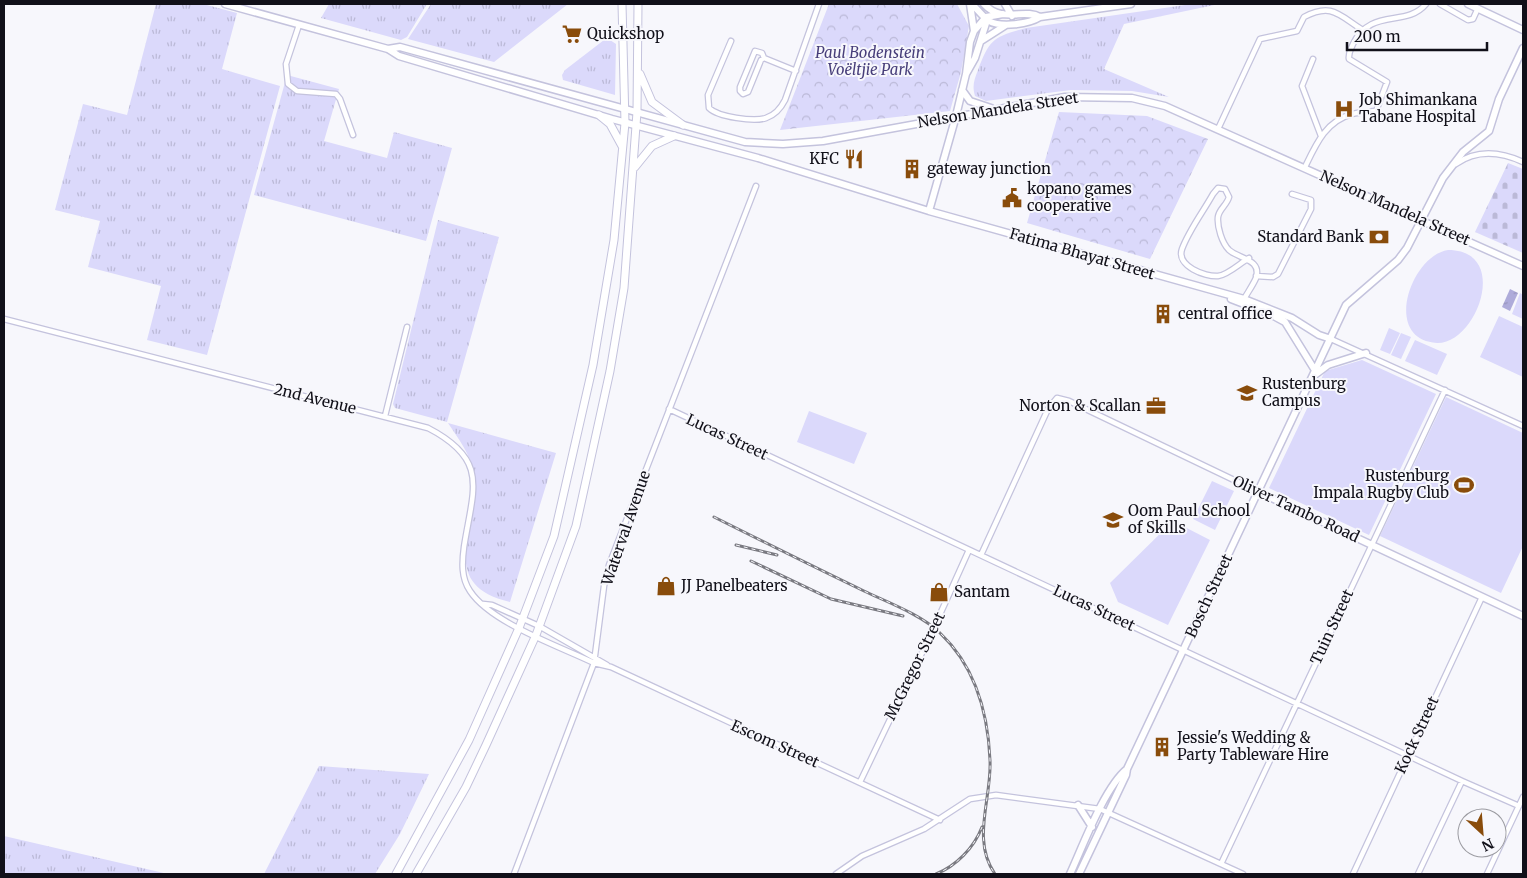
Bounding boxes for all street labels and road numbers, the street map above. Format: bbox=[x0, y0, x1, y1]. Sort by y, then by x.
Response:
street label: Nelson Mandela Street bbox=[916, 87, 1080, 132]
street label: Nelson Mandela Street bbox=[1317, 166, 1473, 249]
street label: Fatima Bhayat Street bbox=[1007, 224, 1157, 283]
street label: 2nd Avenue bbox=[272, 379, 358, 418]
street label: Lucas Street bbox=[683, 409, 771, 464]
street label: Waterval Avenue bbox=[597, 468, 654, 589]
street label: Oliver Tambo Road bbox=[1230, 471, 1363, 546]
street label: Bosch Street bbox=[1181, 551, 1236, 641]
street label: Lucas Street bbox=[1050, 580, 1138, 635]
street label: Tuin Street bbox=[1306, 586, 1357, 668]
street label: McGregor Street bbox=[880, 608, 949, 723]
street label: Kock Street bbox=[1390, 693, 1443, 776]
street label: Escom Street bbox=[728, 716, 822, 772]

